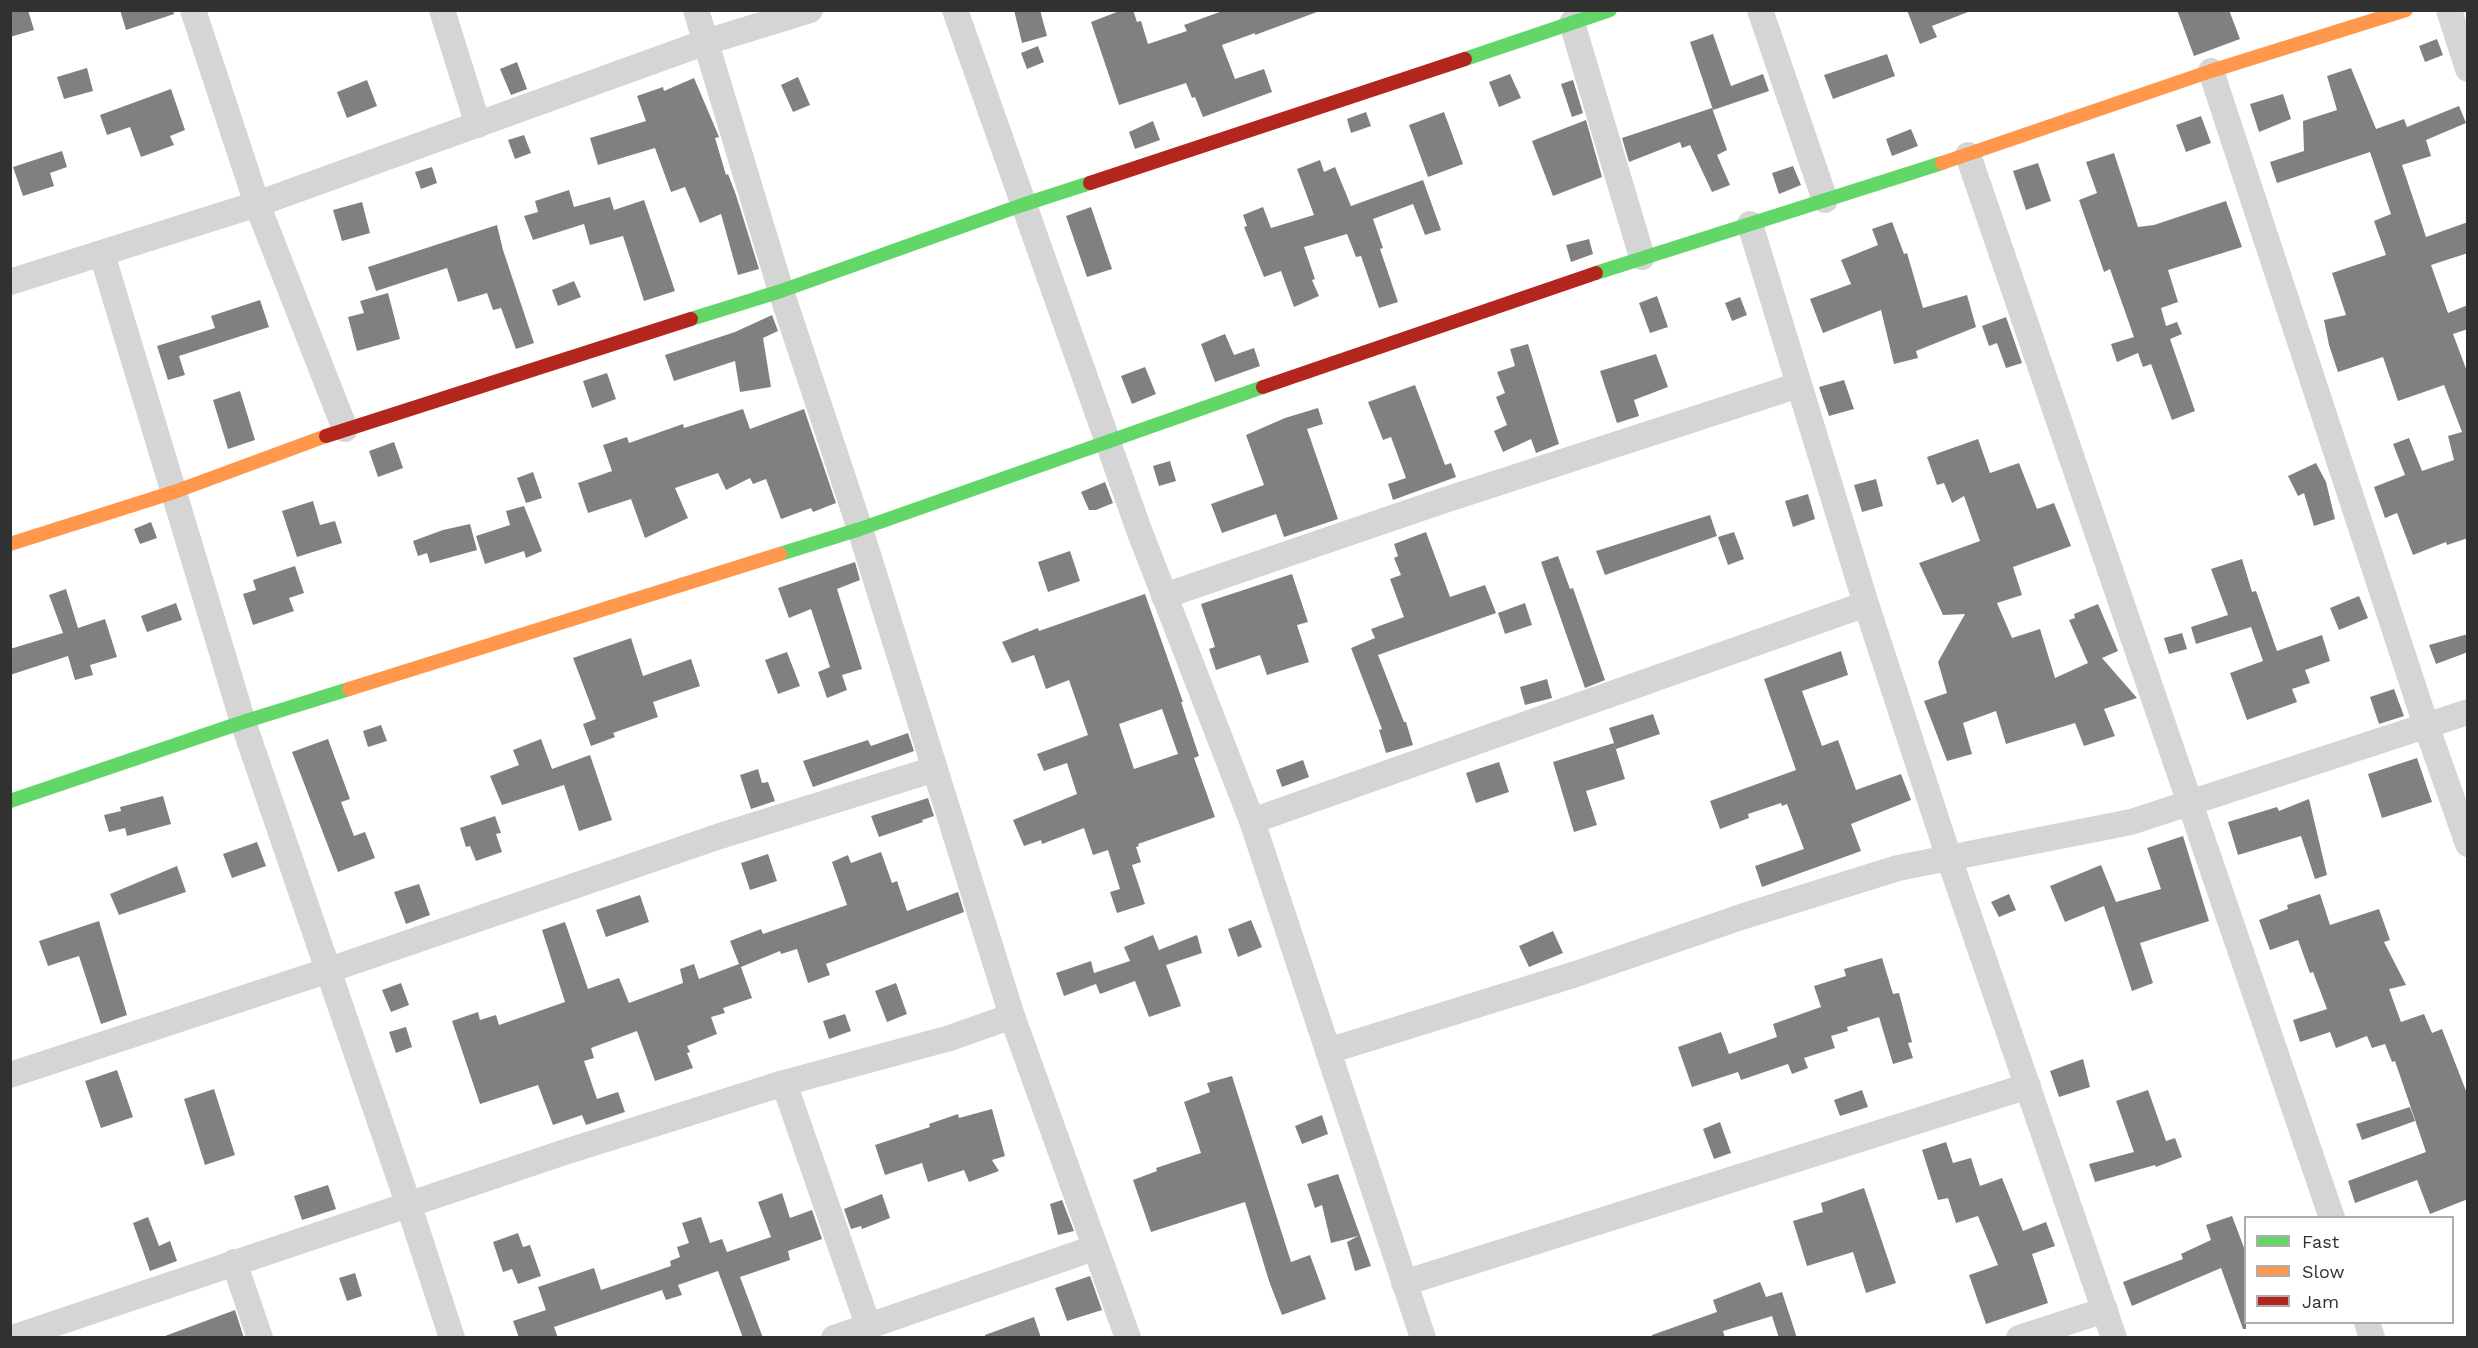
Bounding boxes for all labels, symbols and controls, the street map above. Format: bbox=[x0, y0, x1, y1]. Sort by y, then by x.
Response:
legend bbox=[2244, 1216, 2454, 1324]
text: Fast bbox=[2302, 1231, 2339, 1252]
text: Slow bbox=[2302, 1261, 2345, 1282]
text: Jam bbox=[2302, 1291, 2339, 1312]

